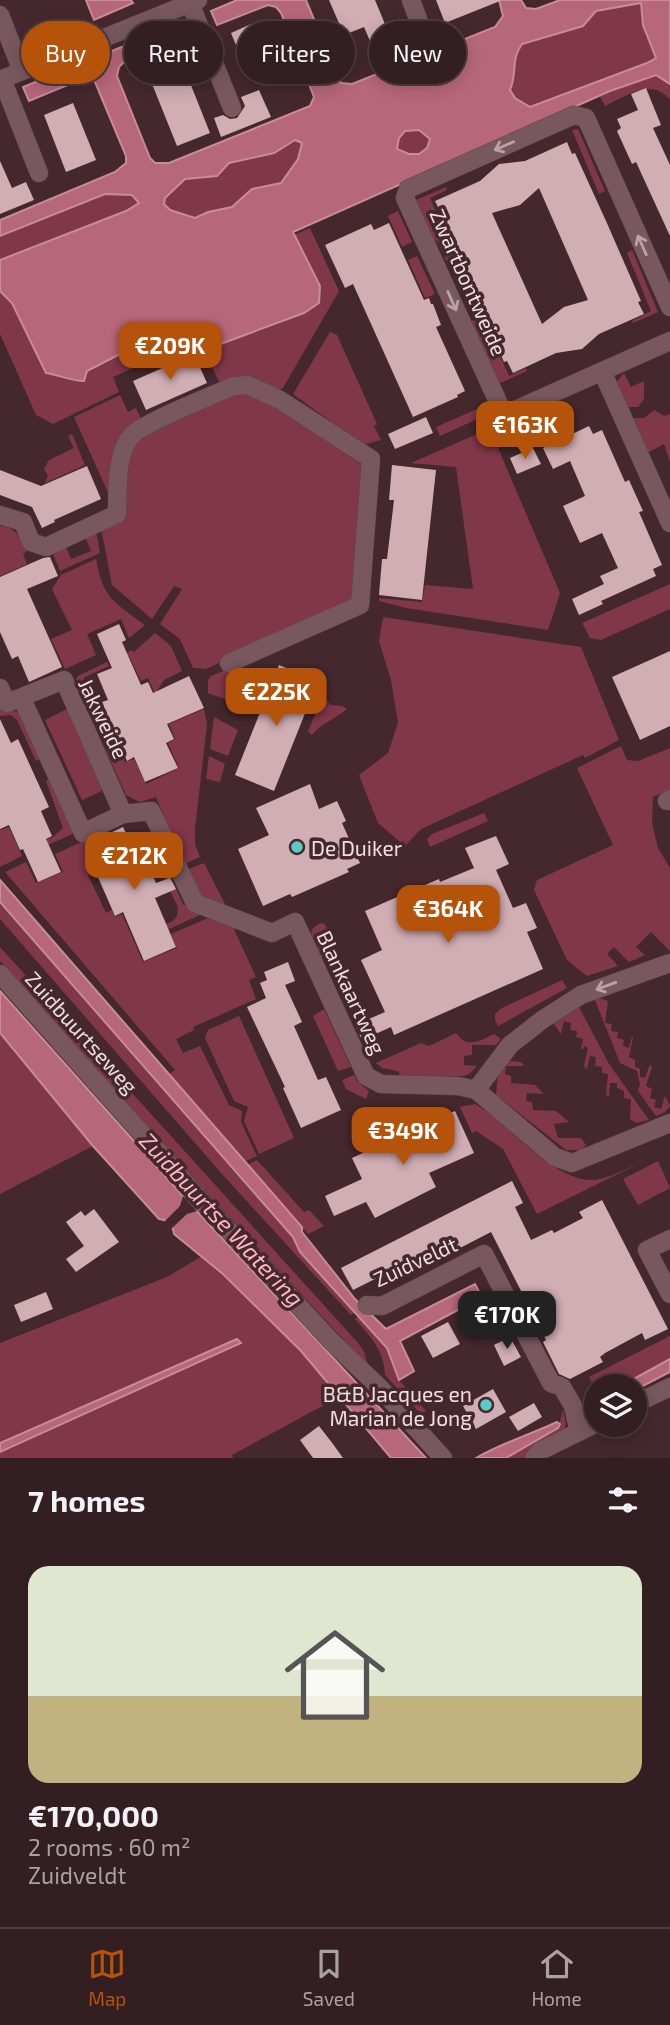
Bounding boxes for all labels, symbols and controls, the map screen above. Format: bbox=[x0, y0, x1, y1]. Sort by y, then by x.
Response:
chip: Buy bbox=[21, 21, 110, 84]
chip: Rent bbox=[124, 21, 223, 84]
chip: Filters bbox=[237, 21, 355, 84]
chip: New bbox=[369, 21, 466, 84]
one-way arrow bbox=[494, 140, 515, 153]
street label: Zwartbontweide bbox=[425, 205, 513, 359]
one-way arrow bbox=[635, 235, 648, 256]
one-way arrow bbox=[446, 290, 459, 311]
pin: €209K bbox=[121, 322, 219, 382]
text: €209K bbox=[135, 331, 205, 359]
pin: €163K bbox=[476, 402, 574, 461]
text: €163K bbox=[492, 410, 558, 438]
pin: €225K bbox=[227, 668, 325, 728]
street label: Jakweide bbox=[74, 674, 134, 762]
text: €225K bbox=[242, 677, 310, 705]
pin: €212K bbox=[85, 832, 183, 892]
place label: De Duiker bbox=[311, 835, 403, 860]
marker: De Duiker bbox=[289, 839, 305, 855]
text: €212K bbox=[101, 841, 167, 869]
pin: €364K bbox=[399, 886, 497, 945]
text: €364K bbox=[413, 894, 483, 922]
street label: Blankaartweg bbox=[312, 926, 392, 1058]
street label: Zuidbuurtseweg bbox=[21, 966, 144, 1098]
one-way arrow bbox=[596, 981, 618, 993]
pin: €349K bbox=[354, 1108, 452, 1167]
text: €349K bbox=[368, 1116, 438, 1144]
water label: Zuidbuurtse Watering bbox=[134, 1126, 310, 1312]
street label: Zuidveldt bbox=[369, 1231, 461, 1291]
pin: €170K bbox=[458, 1292, 556, 1351]
text: €170K bbox=[474, 1300, 540, 1328]
map controls bbox=[584, 1374, 647, 1437]
button: layers bbox=[584, 1374, 647, 1437]
place label: B&B Jacques en Marian de Jong bbox=[323, 1381, 472, 1430]
marker: B&B Jacques en Marian de Jong bbox=[478, 1397, 494, 1413]
icon: filters bbox=[604, 1481, 642, 1519]
text: 7 homes bbox=[28, 1482, 145, 1518]
icon: home bbox=[272, 1612, 398, 1738]
text: €170,000 bbox=[28, 1797, 159, 1833]
text: 2 rooms · 60 m² bbox=[28, 1833, 190, 1861]
text: Zuidveldt bbox=[28, 1861, 126, 1889]
tab: Map bbox=[88, 1945, 126, 2010]
tab: Saved bbox=[303, 1945, 355, 2010]
tab: Home bbox=[531, 1945, 582, 2010]

